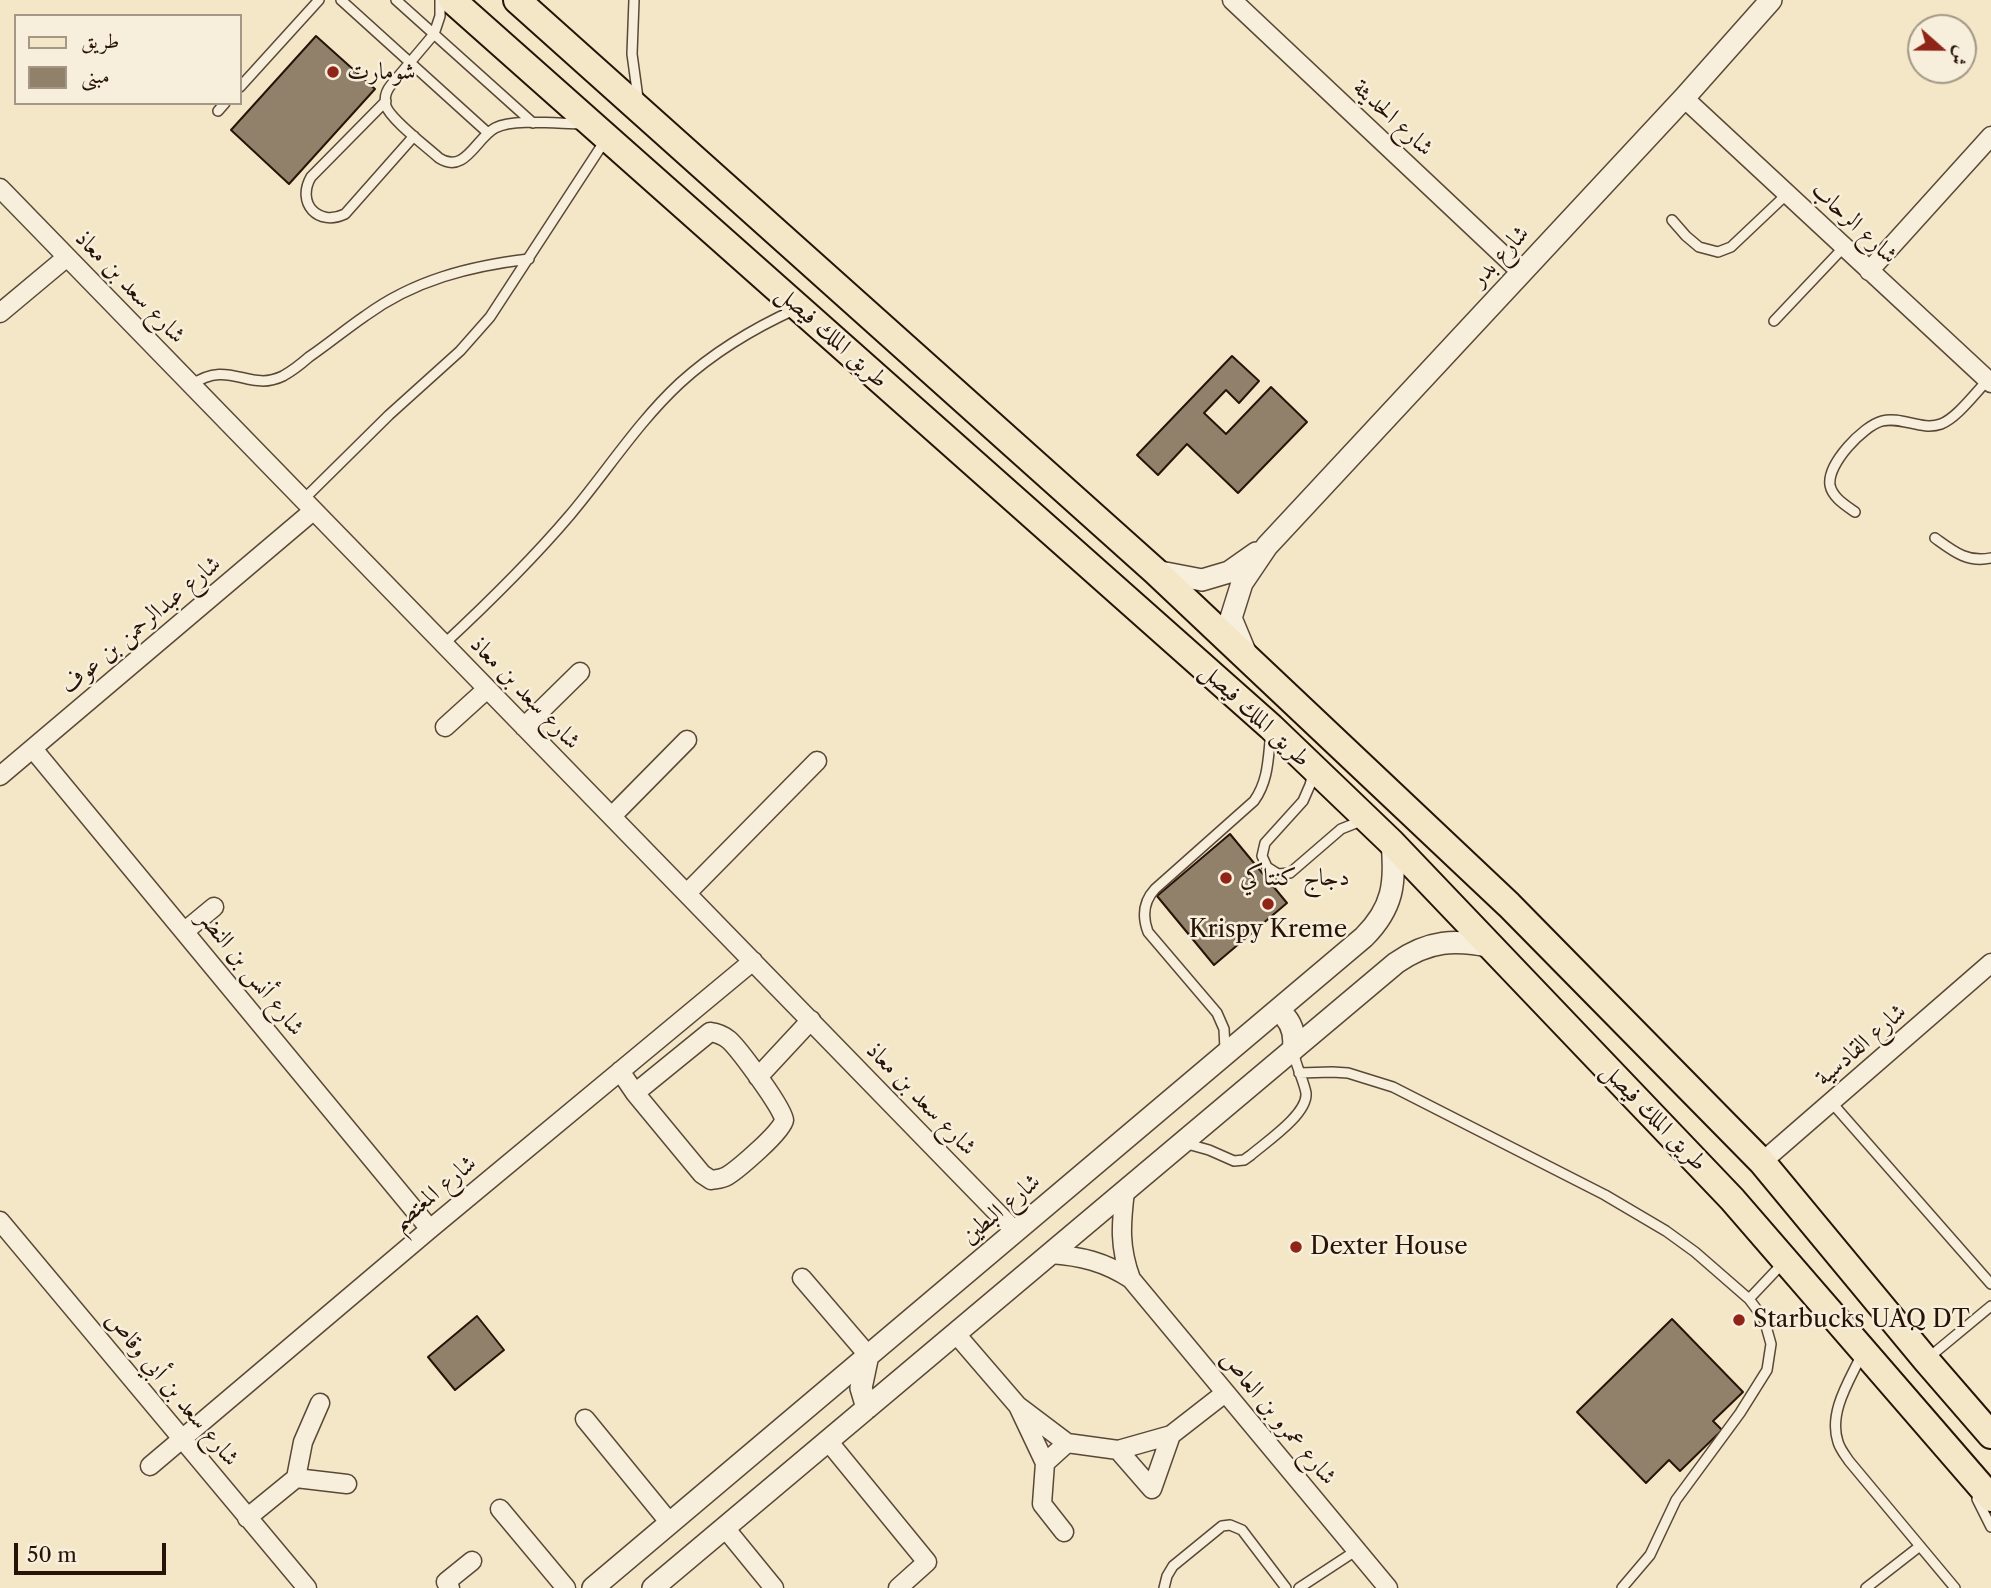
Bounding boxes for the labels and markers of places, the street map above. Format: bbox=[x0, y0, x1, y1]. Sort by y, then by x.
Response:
place label: شومارت bbox=[347, 58, 416, 86]
marker: شومارت bbox=[325, 64, 341, 80]
place label: دجاج كنتاكي bbox=[1240, 864, 1350, 892]
marker: دجاج كنتاكي bbox=[1218, 870, 1234, 886]
marker: Krispy Kreme bbox=[1260, 896, 1276, 912]
place label: Krispy Kreme bbox=[1189, 916, 1347, 944]
place label: Dexter House bbox=[1310, 1233, 1468, 1261]
marker: Dexter House bbox=[1288, 1239, 1304, 1255]
place label: Starbucks UAQ DT bbox=[1753, 1306, 1970, 1334]
marker: Starbucks UAQ DT bbox=[1731, 1312, 1747, 1328]

